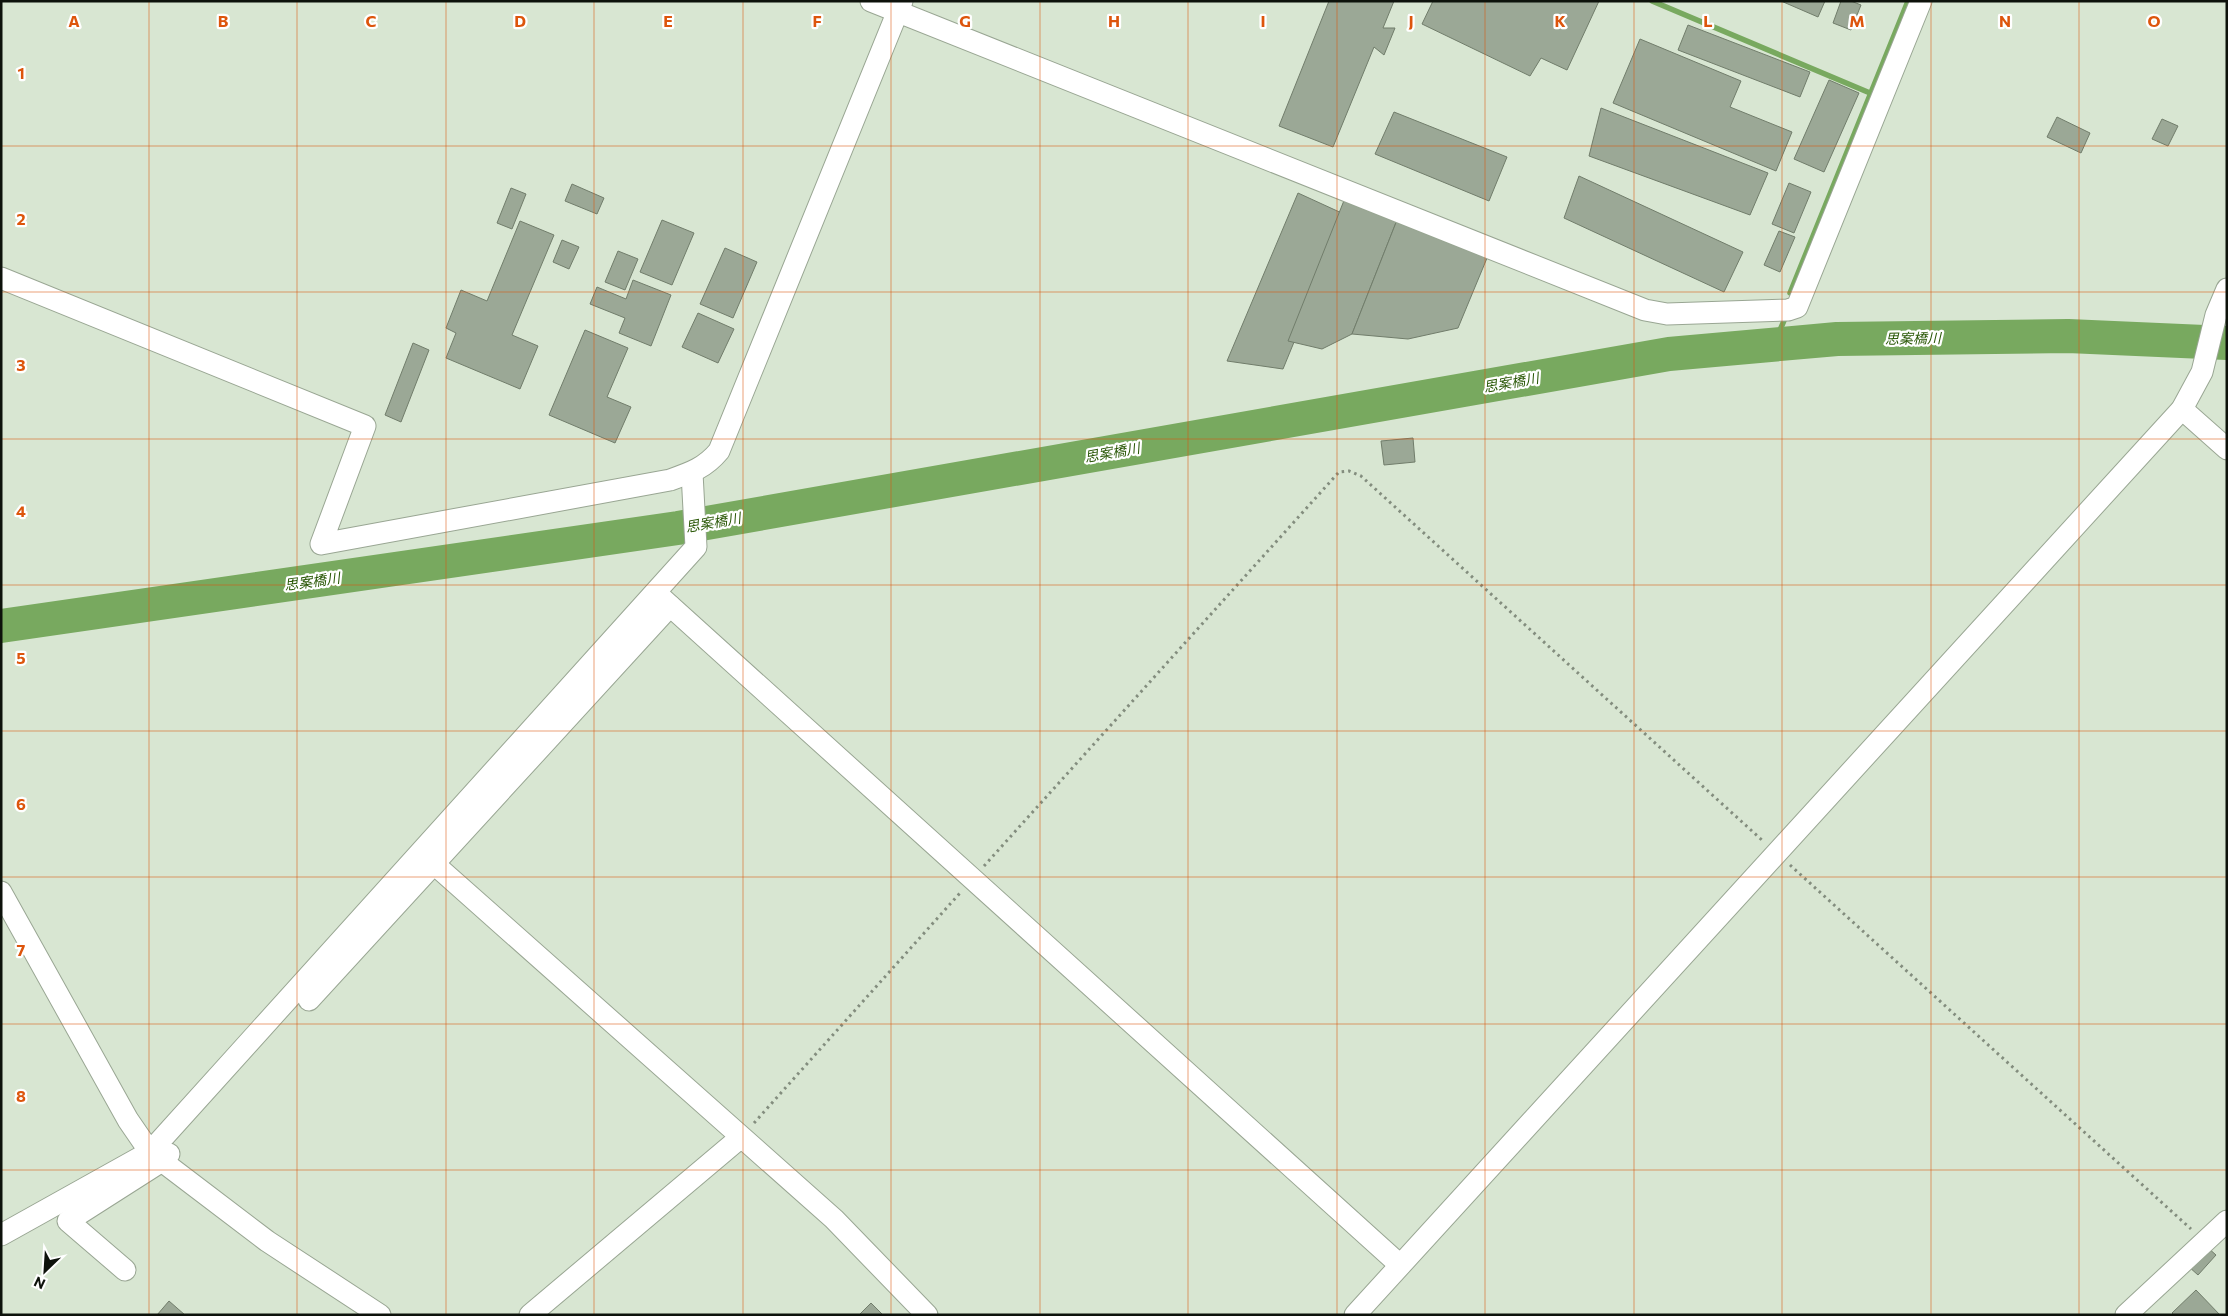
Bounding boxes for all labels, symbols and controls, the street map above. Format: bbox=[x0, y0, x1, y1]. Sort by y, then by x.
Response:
text: A bbox=[68, 11, 80, 30]
text: B bbox=[218, 11, 229, 30]
text: C bbox=[366, 11, 377, 30]
text: D bbox=[514, 11, 526, 30]
text: E bbox=[663, 11, 673, 30]
text: F bbox=[812, 11, 822, 30]
text: G bbox=[959, 11, 971, 30]
text: H bbox=[1108, 11, 1120, 30]
text: I bbox=[1260, 11, 1266, 30]
text: J bbox=[1408, 11, 1414, 30]
text: K bbox=[1554, 11, 1566, 30]
text: L bbox=[1703, 11, 1713, 30]
text: M bbox=[1849, 11, 1865, 30]
text: N bbox=[1999, 11, 2011, 30]
text: O bbox=[2147, 11, 2161, 30]
text: 1 bbox=[17, 63, 25, 82]
text: 2 bbox=[16, 209, 26, 228]
water label: 思案橋川 bbox=[1885, 329, 1943, 347]
text: 3 bbox=[16, 355, 26, 374]
water label: 思案橋川 bbox=[1482, 368, 1542, 395]
water label: 思案橋川 bbox=[1083, 438, 1143, 465]
text: 4 bbox=[16, 501, 26, 520]
water label: 思案橋川 bbox=[684, 508, 744, 535]
water label: 思案橋川 bbox=[283, 568, 343, 593]
text: 5 bbox=[16, 648, 26, 667]
text: 6 bbox=[16, 794, 26, 813]
text: 7 bbox=[17, 940, 26, 959]
text: 8 bbox=[16, 1086, 26, 1105]
north arrow bbox=[20, 1246, 70, 1296]
text: N bbox=[31, 1273, 48, 1293]

